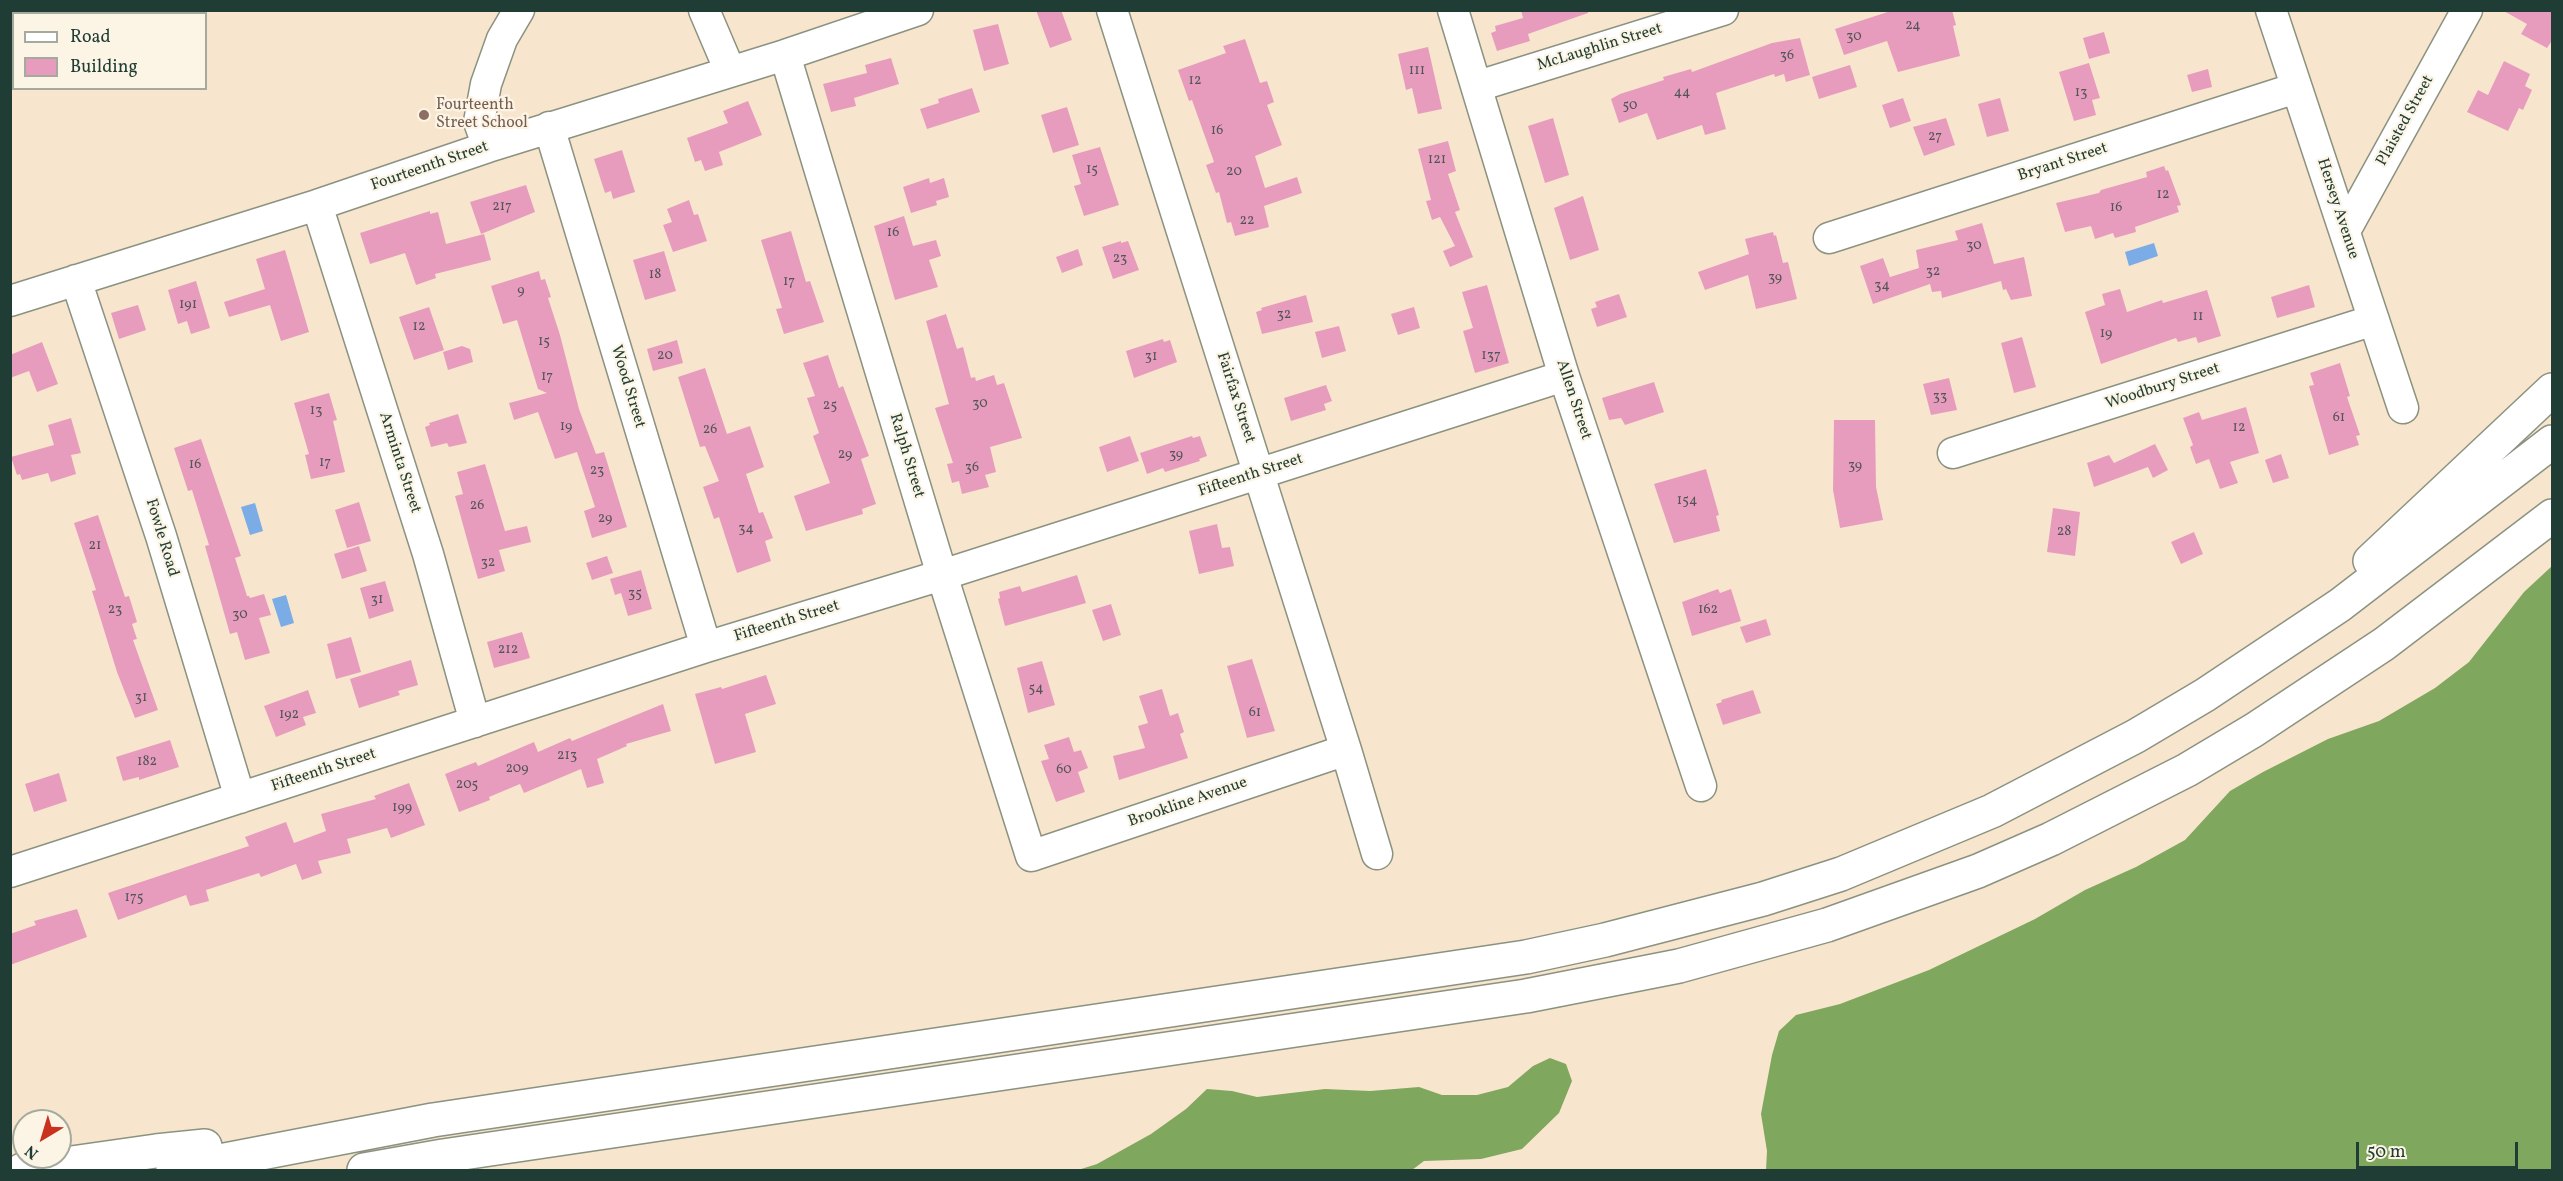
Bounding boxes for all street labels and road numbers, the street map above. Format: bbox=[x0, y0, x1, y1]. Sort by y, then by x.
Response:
street label: McLaughlin Street bbox=[1535, 20, 1665, 76]
street label: Plaisted Street bbox=[2373, 72, 2439, 170]
street label: Fourteenth Street bbox=[369, 138, 491, 196]
street label: Bryant Street bbox=[2016, 139, 2110, 187]
street label: Hersey Avenue bbox=[2312, 156, 2362, 262]
street label: Wood Street bbox=[605, 343, 649, 431]
street label: Fairfax Street bbox=[1211, 350, 1259, 446]
street label: Allen Street bbox=[1551, 358, 1595, 442]
street label: Woodbury Street bbox=[2103, 359, 2223, 415]
street label: Arminta Street bbox=[374, 410, 424, 516]
street label: Ralph Street bbox=[884, 411, 928, 501]
street label: Fifteenth Street bbox=[1196, 450, 1306, 502]
street label: Fowle Road bbox=[140, 497, 182, 579]
street label: Fifteenth Street bbox=[732, 597, 842, 647]
street label: Fifteenth Street bbox=[269, 745, 379, 797]
street label: Brookline Avenue bbox=[1126, 774, 1250, 832]

